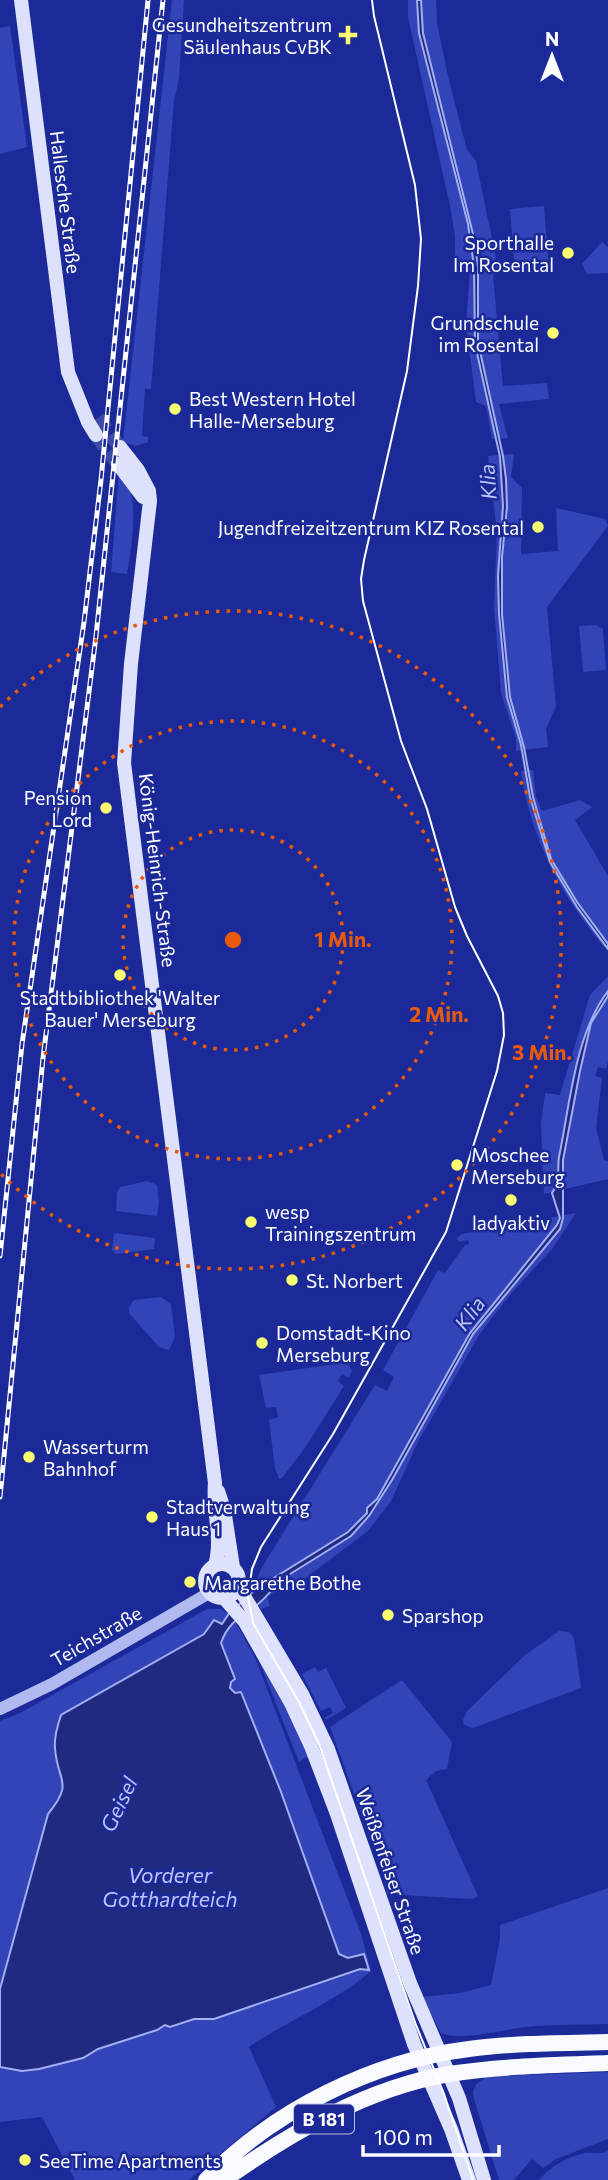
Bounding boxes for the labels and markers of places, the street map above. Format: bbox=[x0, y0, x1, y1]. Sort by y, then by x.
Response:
place label: Gesundheitszentrum Säulenhaus CvBK bbox=[152, 13, 332, 58]
marker: Gesundheitszentrum Säulenhaus CvBK bbox=[338, 25, 358, 45]
place label: Sporthalle Im Rosental bbox=[453, 231, 554, 276]
marker: Sporthalle Im Rosental bbox=[560, 245, 576, 261]
place label: Grundschule im Rosental bbox=[431, 311, 539, 356]
marker: Grundschule im Rosental bbox=[545, 325, 561, 341]
place label: Best Western Hotel Halle-Merseburg bbox=[189, 387, 356, 432]
marker: Best Western Hotel Halle-Merseburg bbox=[167, 401, 183, 417]
place label: Jugendfreizeitzentrum KIZ Rosental bbox=[218, 516, 524, 539]
marker: Jugendfreizeitzentrum KIZ Rosental bbox=[530, 519, 546, 535]
place label: Pension Lord bbox=[24, 786, 92, 831]
marker: Pension Lord bbox=[98, 800, 114, 816]
centre of rings bbox=[221, 928, 245, 952]
marker: Stadtbibliothek 'Walter Bauer' Merseburg bbox=[112, 967, 128, 983]
place label: Stadtbibliothek 'Walter Bauer' Merseburg bbox=[20, 986, 221, 1031]
place label: Moschee Merseburg bbox=[471, 1143, 565, 1188]
marker: Moschee Merseburg bbox=[449, 1157, 465, 1173]
marker: ladyaktiv bbox=[503, 1192, 519, 1208]
place label: wesp Trainingszentrum bbox=[265, 1200, 416, 1245]
place label: ladyaktiv bbox=[472, 1211, 550, 1234]
marker: wesp Trainingszentrum bbox=[243, 1214, 259, 1230]
place label: St. Norbert bbox=[306, 1269, 403, 1292]
marker: St. Norbert bbox=[284, 1272, 300, 1288]
place label: Domstadt-Kino Merseburg bbox=[276, 1321, 411, 1366]
marker: Domstadt-Kino Merseburg bbox=[254, 1335, 270, 1351]
place label: Wasserturm Bahnhof bbox=[43, 1435, 149, 1480]
marker: Wasserturm Bahnhof bbox=[21, 1449, 37, 1465]
place label: Stadtverwaltung Haus 1 bbox=[166, 1495, 310, 1540]
marker: Stadtverwaltung Haus 1 bbox=[144, 1509, 160, 1525]
place label: Margarethe Bothe bbox=[204, 1571, 361, 1594]
marker: Margarethe Bothe bbox=[182, 1574, 198, 1590]
place label: Sparshop bbox=[402, 1604, 484, 1627]
marker: Sparshop bbox=[380, 1607, 396, 1623]
place label: SeeTime Apartments bbox=[39, 2149, 221, 2172]
marker: SeeTime Apartments bbox=[17, 2152, 33, 2168]

